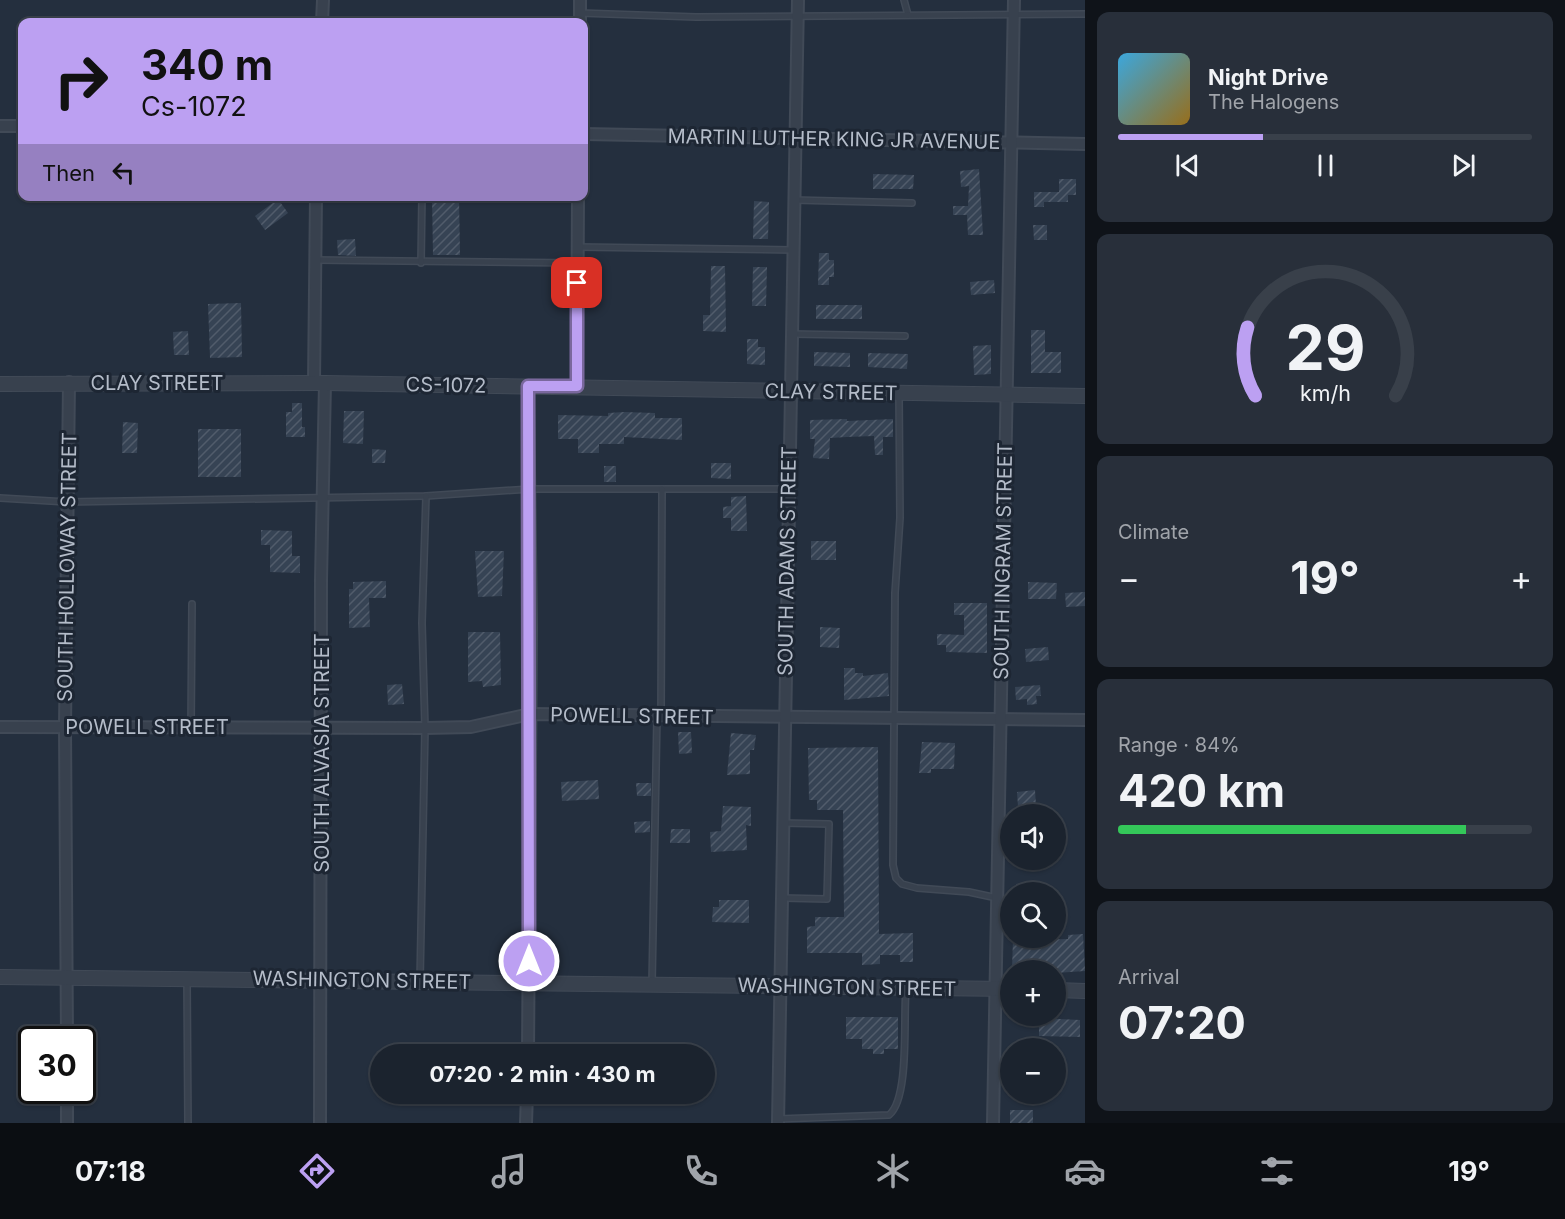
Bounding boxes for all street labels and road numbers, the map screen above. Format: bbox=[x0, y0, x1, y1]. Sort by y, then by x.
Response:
street label: MARTIN LUTHER KING JR AVENUE bbox=[667, 124, 1001, 154]
street label: CLAY STREET bbox=[90, 371, 224, 395]
street label: CS-1072 bbox=[406, 372, 486, 398]
street label: CLAY STREET bbox=[764, 379, 898, 405]
street label: SOUTH HOLLOWAY STREET bbox=[53, 432, 81, 702]
street label: SOUTH INGRAM STREET bbox=[989, 442, 1017, 680]
street label: SOUTH ADAMS STREET bbox=[773, 446, 801, 676]
street label: SOUTH ALVASIA STREET bbox=[310, 633, 334, 873]
street label: POWELL STREET bbox=[550, 703, 714, 729]
street label: POWELL STREET bbox=[65, 715, 229, 739]
street label: WASHINGTON STREET bbox=[252, 966, 472, 994]
street label: WASHINGTON STREET bbox=[737, 973, 957, 1001]

